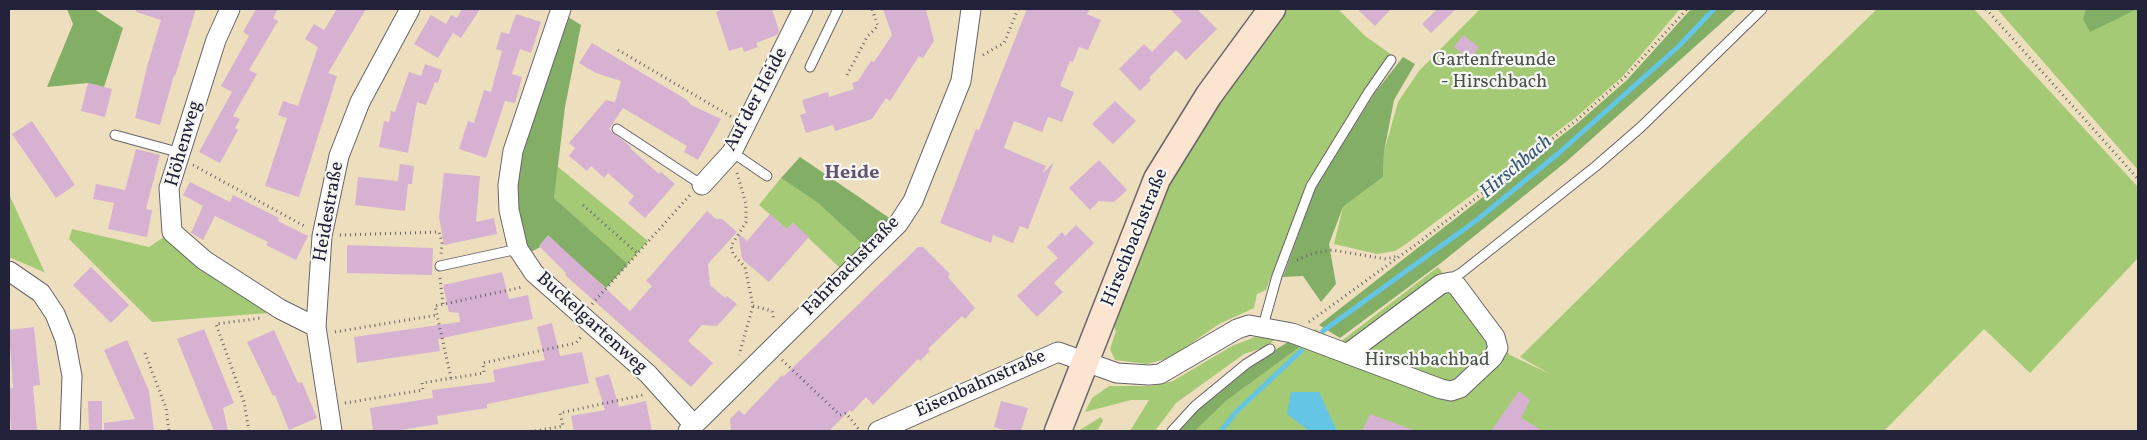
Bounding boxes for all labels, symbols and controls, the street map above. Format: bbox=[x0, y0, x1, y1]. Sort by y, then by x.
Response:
street label: Auf der Heide bbox=[720, 44, 794, 156]
park label: Gartenfreunde - Hirschbach bbox=[1432, 51, 1556, 95]
street label: Höhenweg bbox=[162, 98, 208, 190]
water label: Hirschbach bbox=[1476, 131, 1558, 205]
street label: Heidestraße bbox=[310, 160, 350, 264]
district label: Heide bbox=[825, 162, 879, 186]
street label: Hirschbachstraße bbox=[1098, 165, 1174, 311]
street label: Fahrbachstraße bbox=[799, 212, 905, 322]
street label: Buckelgartenweg bbox=[531, 268, 651, 380]
street label: Eisenbahnstraße bbox=[912, 346, 1050, 424]
park label: Hirschbachbad bbox=[1364, 351, 1490, 373]

